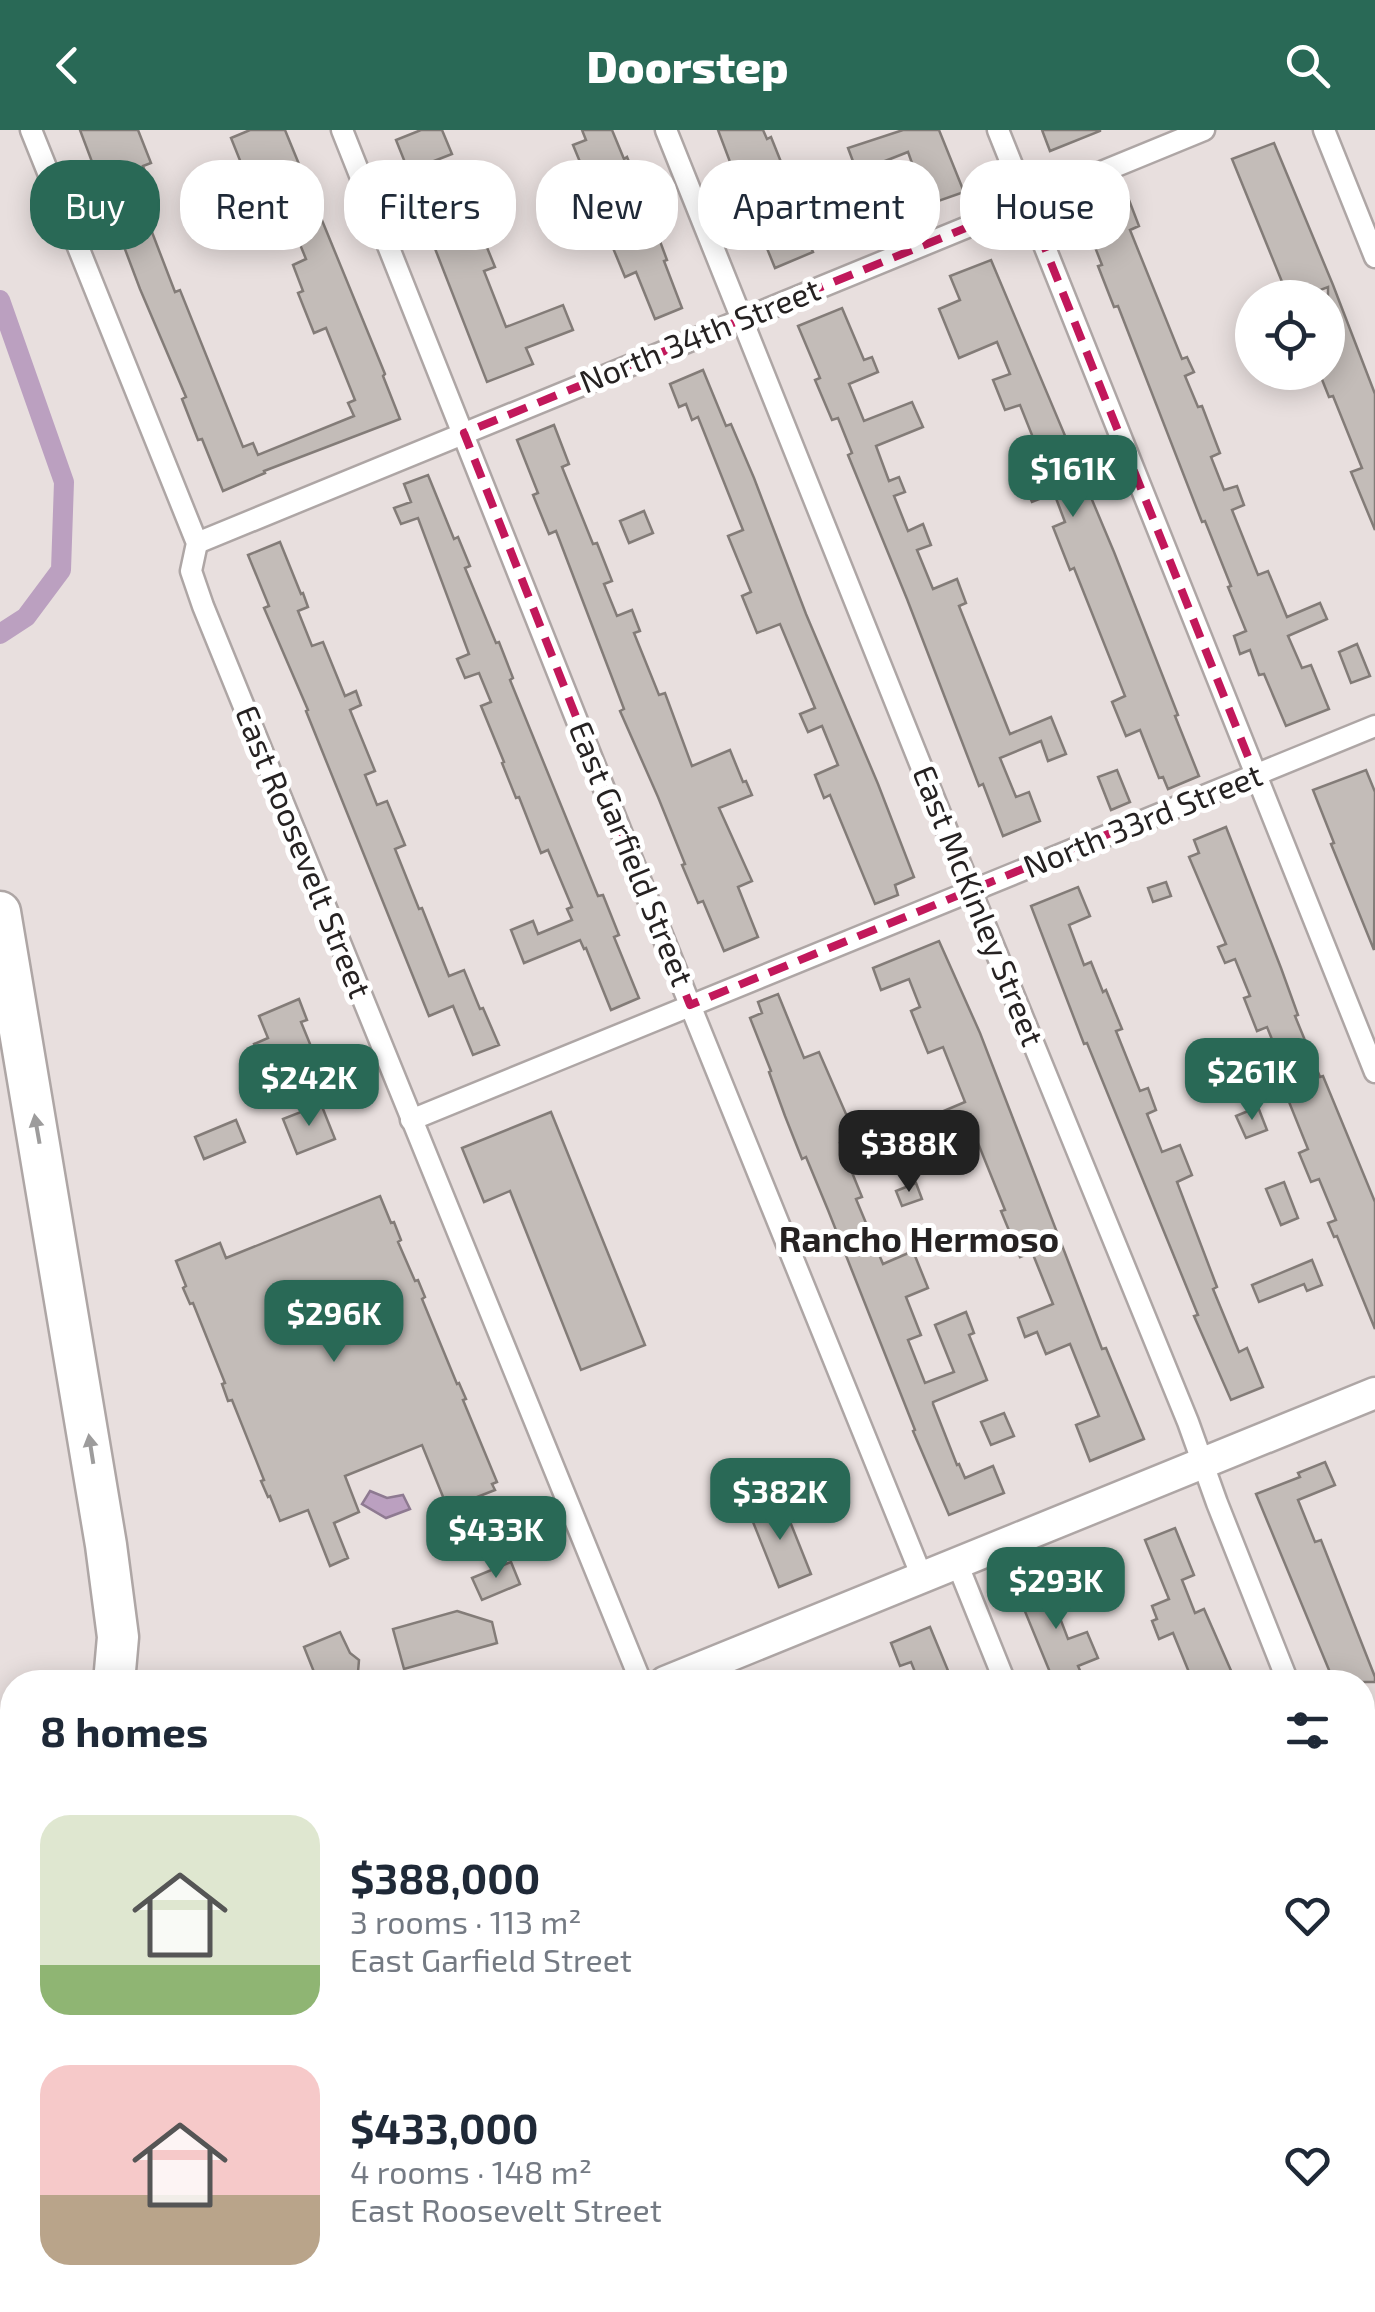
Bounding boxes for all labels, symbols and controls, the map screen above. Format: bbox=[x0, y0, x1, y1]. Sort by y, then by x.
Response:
icon: back bbox=[40, 38, 95, 93]
text: Doorstep bbox=[586, 38, 789, 92]
icon: search bbox=[1280, 38, 1335, 93]
chip: Buy bbox=[30, 160, 160, 250]
chip: Rent bbox=[180, 160, 324, 250]
chip: Filters bbox=[344, 160, 516, 250]
chip: New bbox=[536, 160, 678, 250]
chip: Apartment bbox=[698, 160, 940, 250]
chip: House bbox=[960, 160, 1130, 250]
street label: North 34th Street bbox=[574, 269, 825, 400]
map controls bbox=[1235, 280, 1345, 390]
button: locate bbox=[1235, 280, 1345, 390]
pin: $161K bbox=[1003, 435, 1143, 520]
text: $161K bbox=[1030, 448, 1116, 486]
street label: East Roosevelt Street bbox=[229, 700, 381, 1003]
street label: East Garfield Street bbox=[562, 715, 703, 991]
street label: North 33rd Street bbox=[1017, 754, 1267, 884]
street label: East McKinley Street bbox=[906, 759, 1053, 1051]
pin: $261K bbox=[1182, 1038, 1322, 1123]
pin: $242K bbox=[239, 1044, 379, 1129]
text: $261K bbox=[1207, 1051, 1297, 1089]
text: $242K bbox=[261, 1057, 357, 1095]
pin: $388K bbox=[839, 1110, 979, 1195]
one-way arrow bbox=[29, 1112, 44, 1144]
text: $388K bbox=[861, 1123, 957, 1161]
district label: Rancho Hermoso bbox=[779, 1217, 1059, 1259]
pin: $296K bbox=[264, 1280, 404, 1365]
text: $296K bbox=[286, 1293, 382, 1331]
one-way arrow bbox=[83, 1433, 99, 1464]
pin: $382K bbox=[710, 1458, 850, 1543]
text: $382K bbox=[732, 1471, 828, 1509]
pin: $433K bbox=[426, 1496, 566, 1581]
text: $433K bbox=[448, 1509, 544, 1547]
pin: $293K bbox=[986, 1547, 1126, 1632]
text: $293K bbox=[1009, 1560, 1103, 1598]
icon: filters bbox=[1280, 1703, 1335, 1758]
text: 8 homes bbox=[40, 1705, 208, 1755]
text: $388,000 bbox=[350, 1852, 540, 1902]
icon: home bbox=[120, 1855, 240, 1975]
icon: heart bbox=[1280, 1888, 1335, 1943]
text: 3 rooms · 113 m² bbox=[350, 1902, 582, 1940]
text: East Garfield Street bbox=[350, 1940, 632, 1978]
text: $433,000 bbox=[350, 2102, 538, 2152]
icon: home bbox=[120, 2105, 240, 2225]
icon: heart bbox=[1280, 2138, 1335, 2193]
text: 4 rooms · 148 m² bbox=[350, 2152, 592, 2190]
text: East Roosevelt Street bbox=[350, 2190, 662, 2228]

